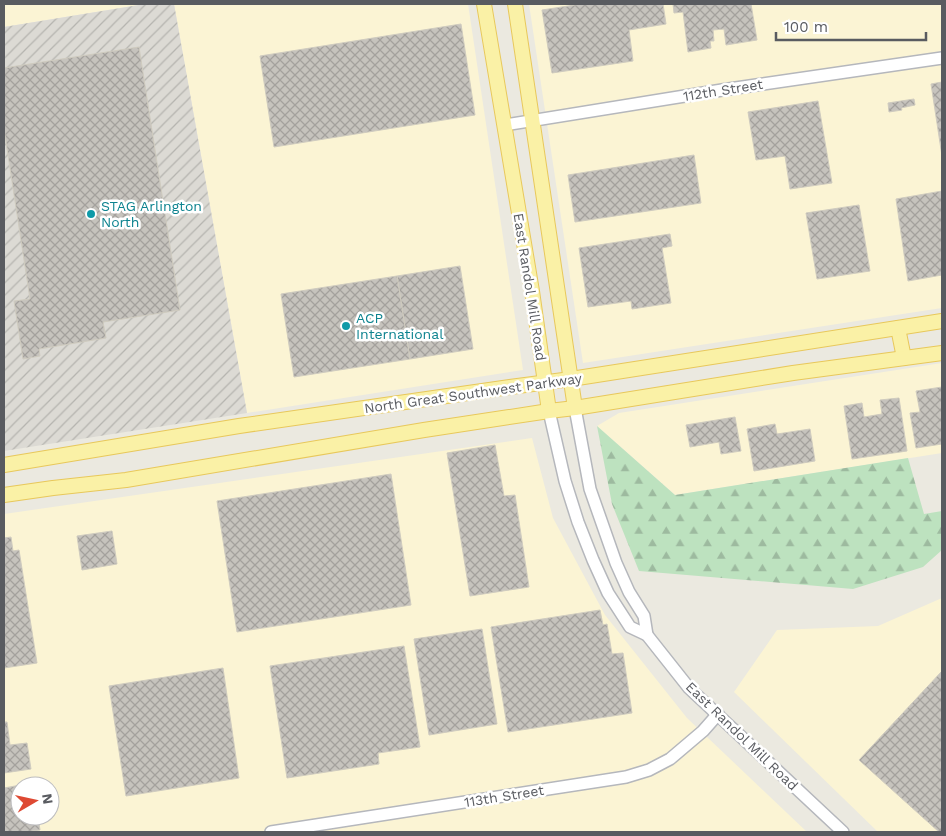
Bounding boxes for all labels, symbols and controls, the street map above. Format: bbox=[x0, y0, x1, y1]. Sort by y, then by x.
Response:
scale bar bbox=[776, 10, 926, 42]
text: 100 m bbox=[784, 18, 828, 36]
street label: 112th Street bbox=[682, 76, 764, 104]
place label: STAG Arlington North bbox=[101, 198, 202, 230]
marker: STAG Arlington North bbox=[85, 208, 97, 220]
street label: East Randol Mill Road bbox=[510, 212, 550, 362]
place label: ACP International bbox=[356, 310, 444, 342]
marker: ACP International bbox=[340, 320, 352, 332]
street label: North Great Southwest Parkway bbox=[363, 370, 584, 416]
street label: East Randol Mill Road bbox=[683, 678, 801, 794]
north arrow bbox=[10, 776, 60, 826]
street label: 113th Street bbox=[463, 782, 545, 810]
text: N bbox=[39, 793, 57, 805]

